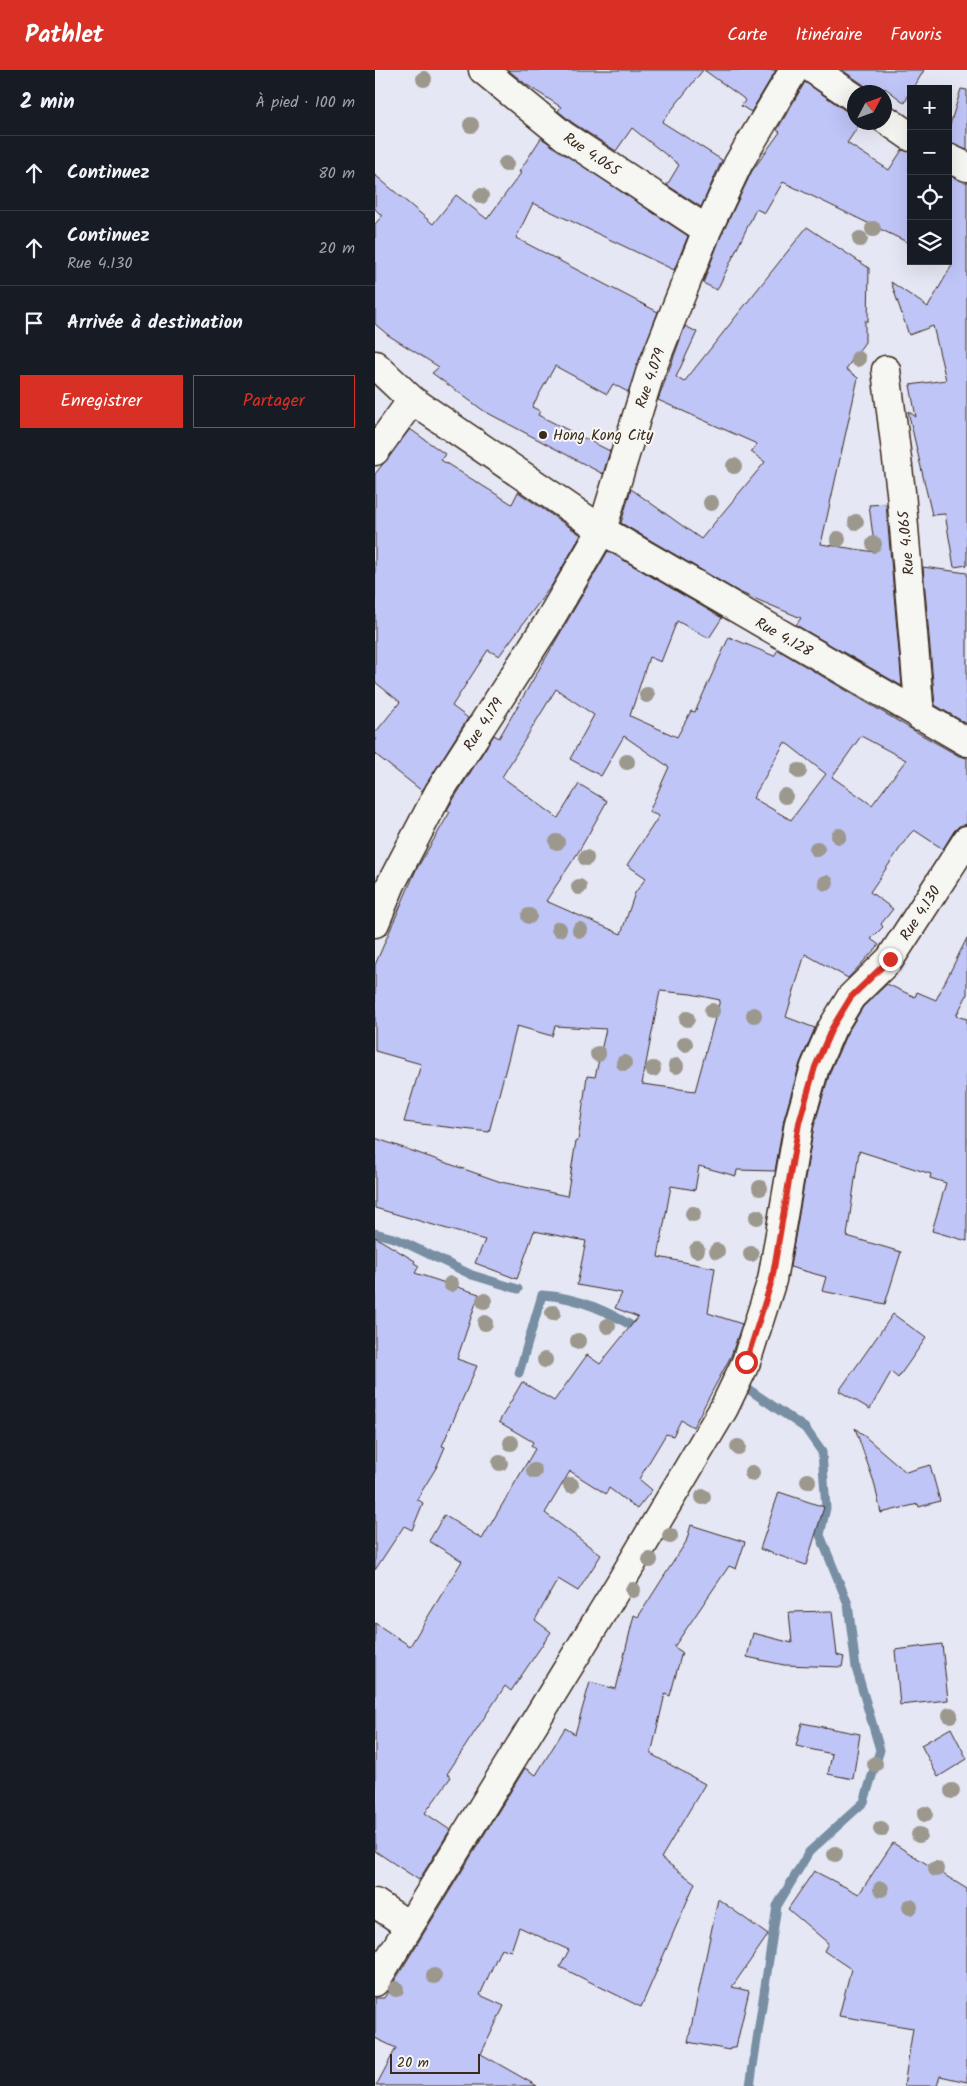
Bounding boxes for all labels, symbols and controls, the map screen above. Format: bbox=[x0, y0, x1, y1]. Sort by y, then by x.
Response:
text: Pathlet bbox=[25, 16, 104, 55]
text: Carte bbox=[727, 21, 767, 50]
text: Itinéraire bbox=[795, 21, 862, 50]
text: Favoris bbox=[890, 21, 942, 50]
north arrow bbox=[847, 85, 892, 130]
map controls bbox=[907, 85, 952, 265]
button: + bbox=[907, 85, 952, 130]
text: 2 min bbox=[20, 86, 75, 119]
text: À pied · 100 m bbox=[255, 90, 355, 115]
street label: Rue 4.065 bbox=[558, 127, 626, 183]
button: − bbox=[907, 130, 952, 175]
text: Continuez bbox=[67, 158, 150, 188]
icon: ahead bbox=[20, 159, 48, 187]
text: 80 m bbox=[318, 161, 355, 186]
button: locate bbox=[907, 175, 952, 220]
button: layers bbox=[907, 220, 952, 265]
text: Continuez bbox=[67, 221, 150, 251]
icon: ahead bbox=[20, 234, 48, 262]
text: 20 m bbox=[319, 236, 355, 261]
text: Rue 4.130 bbox=[67, 251, 132, 276]
text: Arrivée à destination bbox=[67, 308, 243, 338]
icon: arrive bbox=[20, 309, 48, 337]
street label: Rue 4.079 bbox=[629, 344, 673, 412]
button: Enregistrer bbox=[20, 375, 183, 428]
button: Partager bbox=[193, 375, 355, 428]
place label: Hong Kong City bbox=[553, 424, 654, 448]
marker: Hong Kong City bbox=[537, 429, 549, 441]
street label: Rue 4.065 bbox=[892, 509, 922, 576]
street label: Rue 4.128 bbox=[750, 612, 818, 664]
street label: Rue 4.179 bbox=[458, 692, 510, 756]
street label: Rue 4.130 bbox=[894, 881, 948, 946]
route end bbox=[879, 948, 902, 971]
route start bbox=[735, 1351, 758, 1374]
scale bar bbox=[390, 2051, 480, 2074]
text: 20 m bbox=[397, 2052, 429, 2074]

